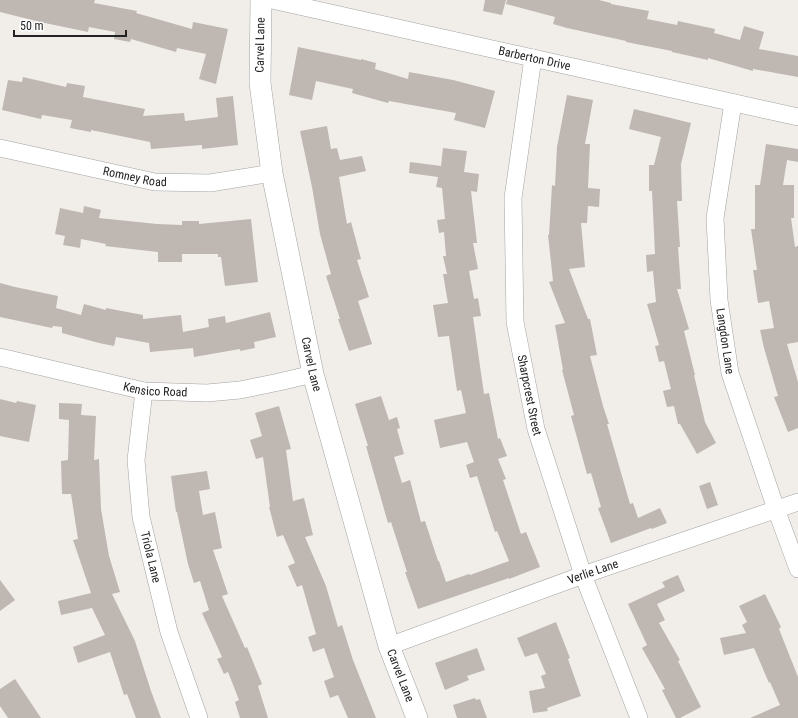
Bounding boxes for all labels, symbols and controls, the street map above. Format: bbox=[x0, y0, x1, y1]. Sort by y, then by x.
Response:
scale bar bbox=[14, 12, 126, 38]
street label: Carvel Lane bbox=[253, 17, 267, 73]
text: 50 m bbox=[20, 19, 44, 33]
street label: Barberton Drive bbox=[497, 44, 572, 73]
street label: Romney Road bbox=[102, 164, 167, 189]
street label: Langdon Lane bbox=[713, 307, 737, 375]
street label: Carvel Lane bbox=[299, 336, 325, 393]
street label: Sharpcrest Street bbox=[515, 354, 545, 438]
street label: Kensico Road bbox=[122, 379, 188, 399]
street label: Triola Lane bbox=[138, 530, 164, 585]
street label: Verlie Lane bbox=[566, 556, 620, 587]
street label: Carvel Lane bbox=[384, 647, 417, 704]

